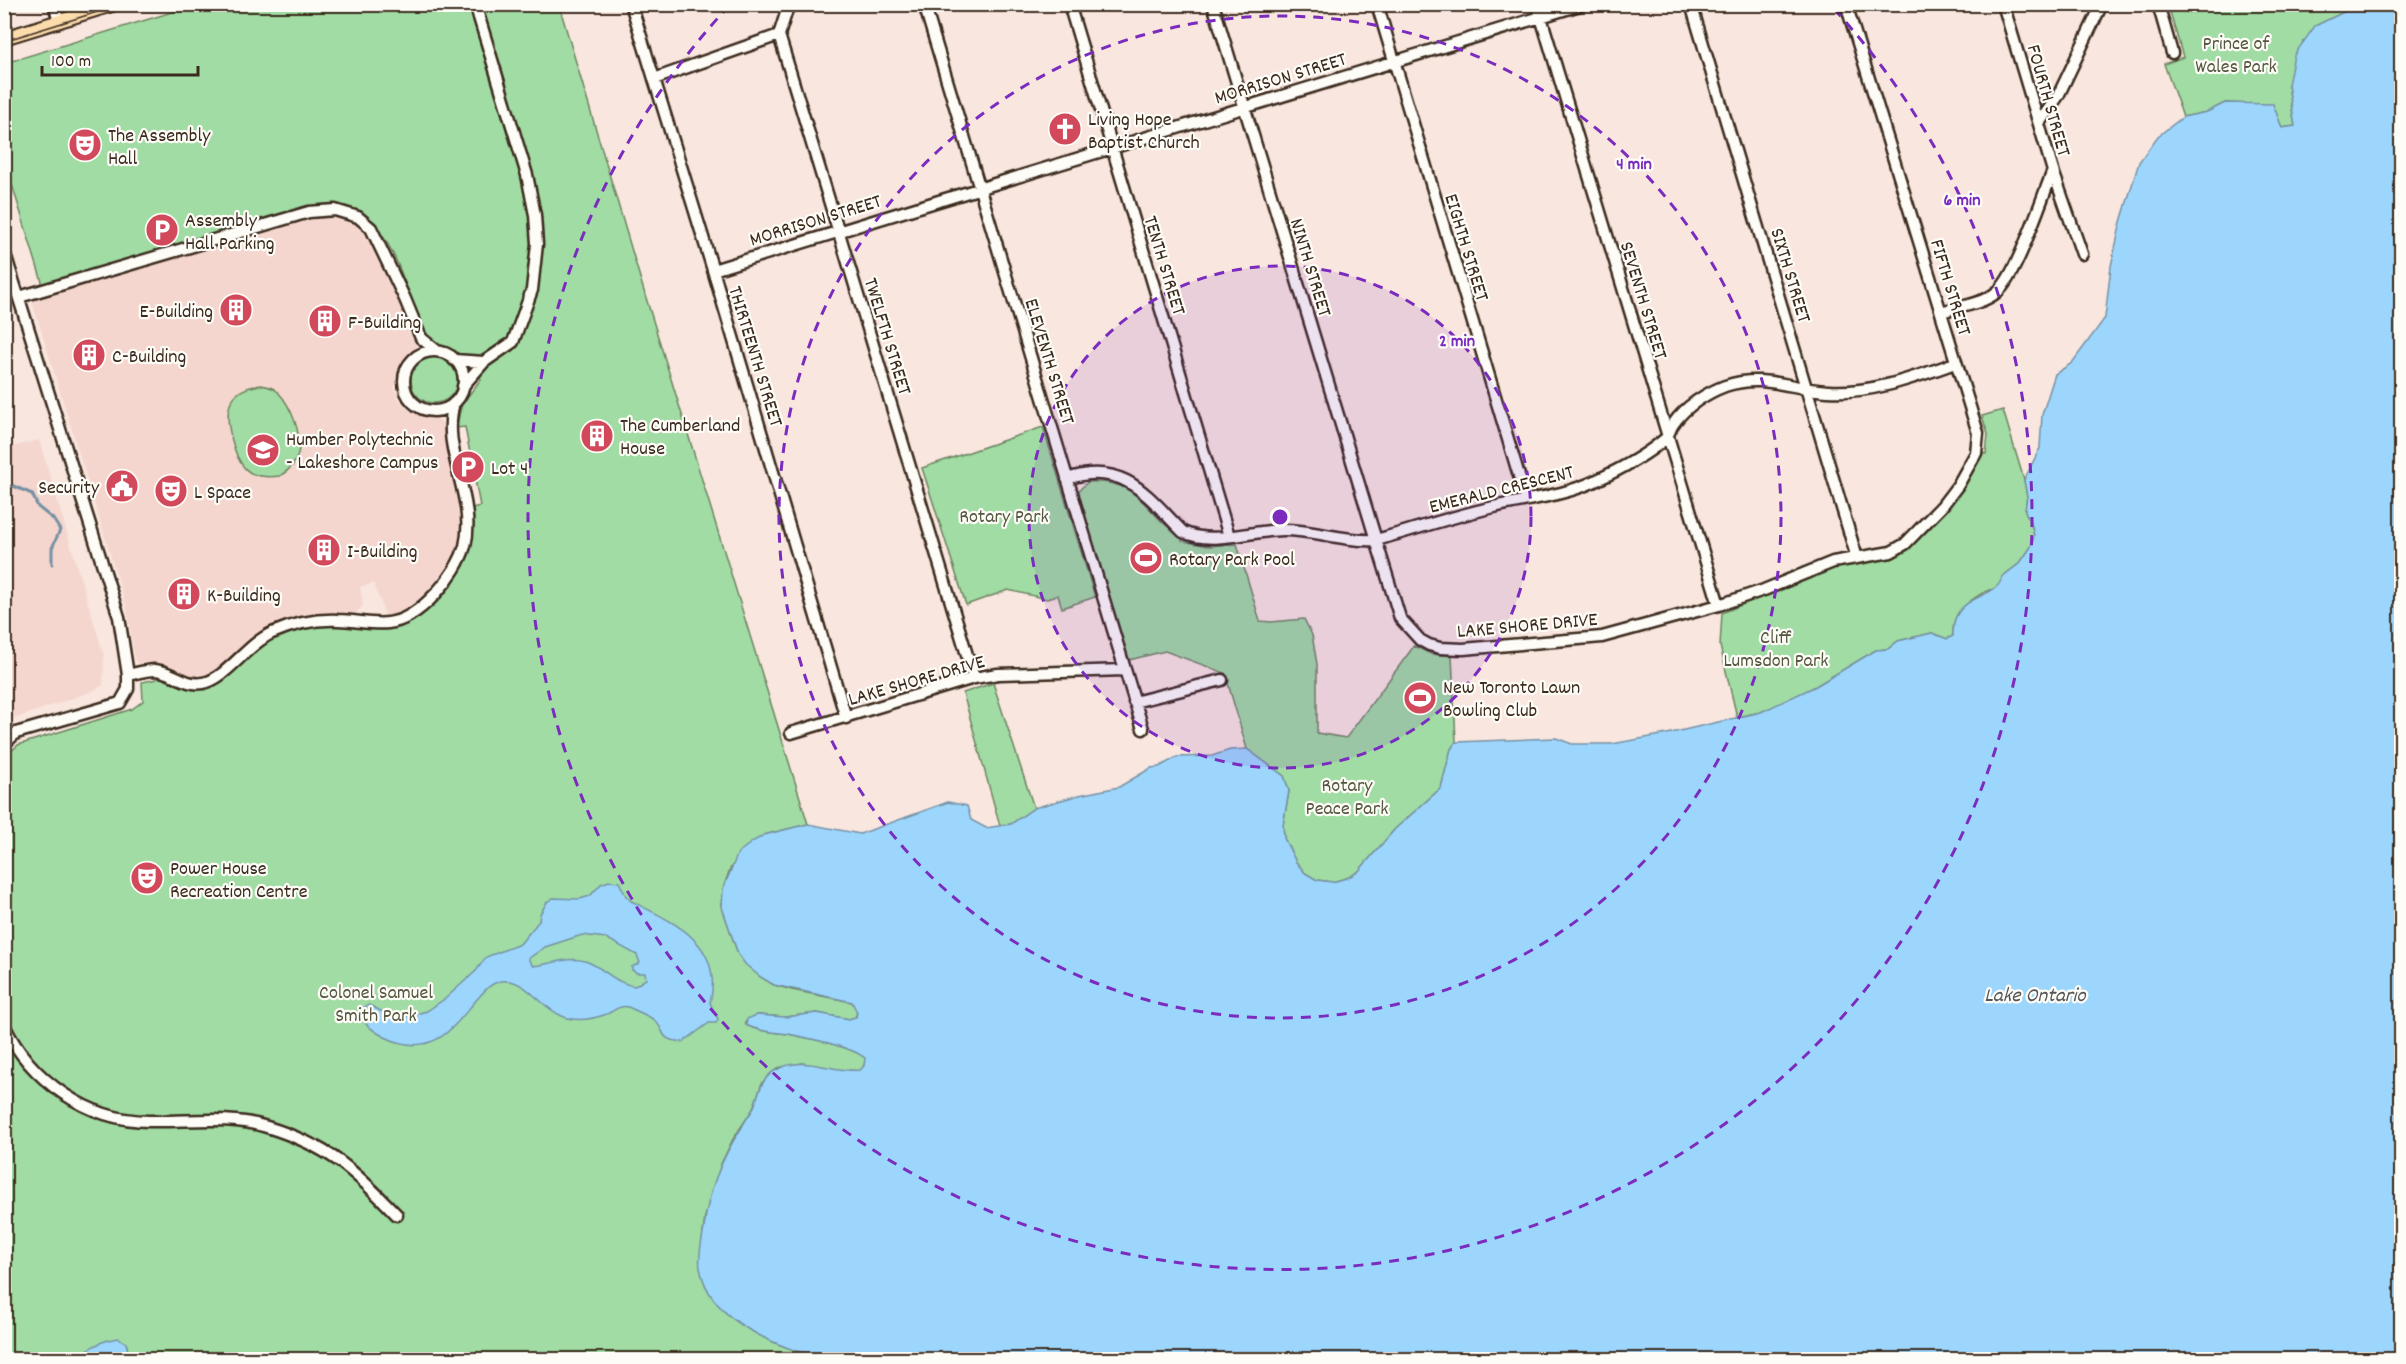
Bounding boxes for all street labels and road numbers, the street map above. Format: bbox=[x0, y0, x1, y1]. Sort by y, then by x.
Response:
street label: FOURTH STREET bbox=[2018, 42, 2076, 160]
street label: MORRISON STREET bbox=[1212, 47, 1350, 113]
street label: MORRISON STREET bbox=[747, 189, 885, 255]
street label: EIGHTH STREET bbox=[1435, 191, 1495, 305]
street label: TENTH STREET bbox=[1135, 213, 1192, 319]
street label: NINTH STREET bbox=[1281, 215, 1337, 321]
street label: SIXTH STREET bbox=[1761, 225, 1817, 327]
street label: FIFTH STREET bbox=[1921, 236, 1977, 340]
street label: SEVENTH STREET bbox=[1611, 238, 1673, 363]
street label: TWELFTH STREET bbox=[855, 275, 917, 399]
street label: THIRTEENTH STREET bbox=[719, 283, 789, 431]
street label: ELEVENTH STREET bbox=[1016, 295, 1081, 428]
street label: EMERALD CRESCENT bbox=[1427, 459, 1577, 522]
street label: LAKE SHORE DRIVE bbox=[1456, 607, 1599, 647]
street label: LAKE SHORE DRIVE bbox=[845, 649, 988, 715]

